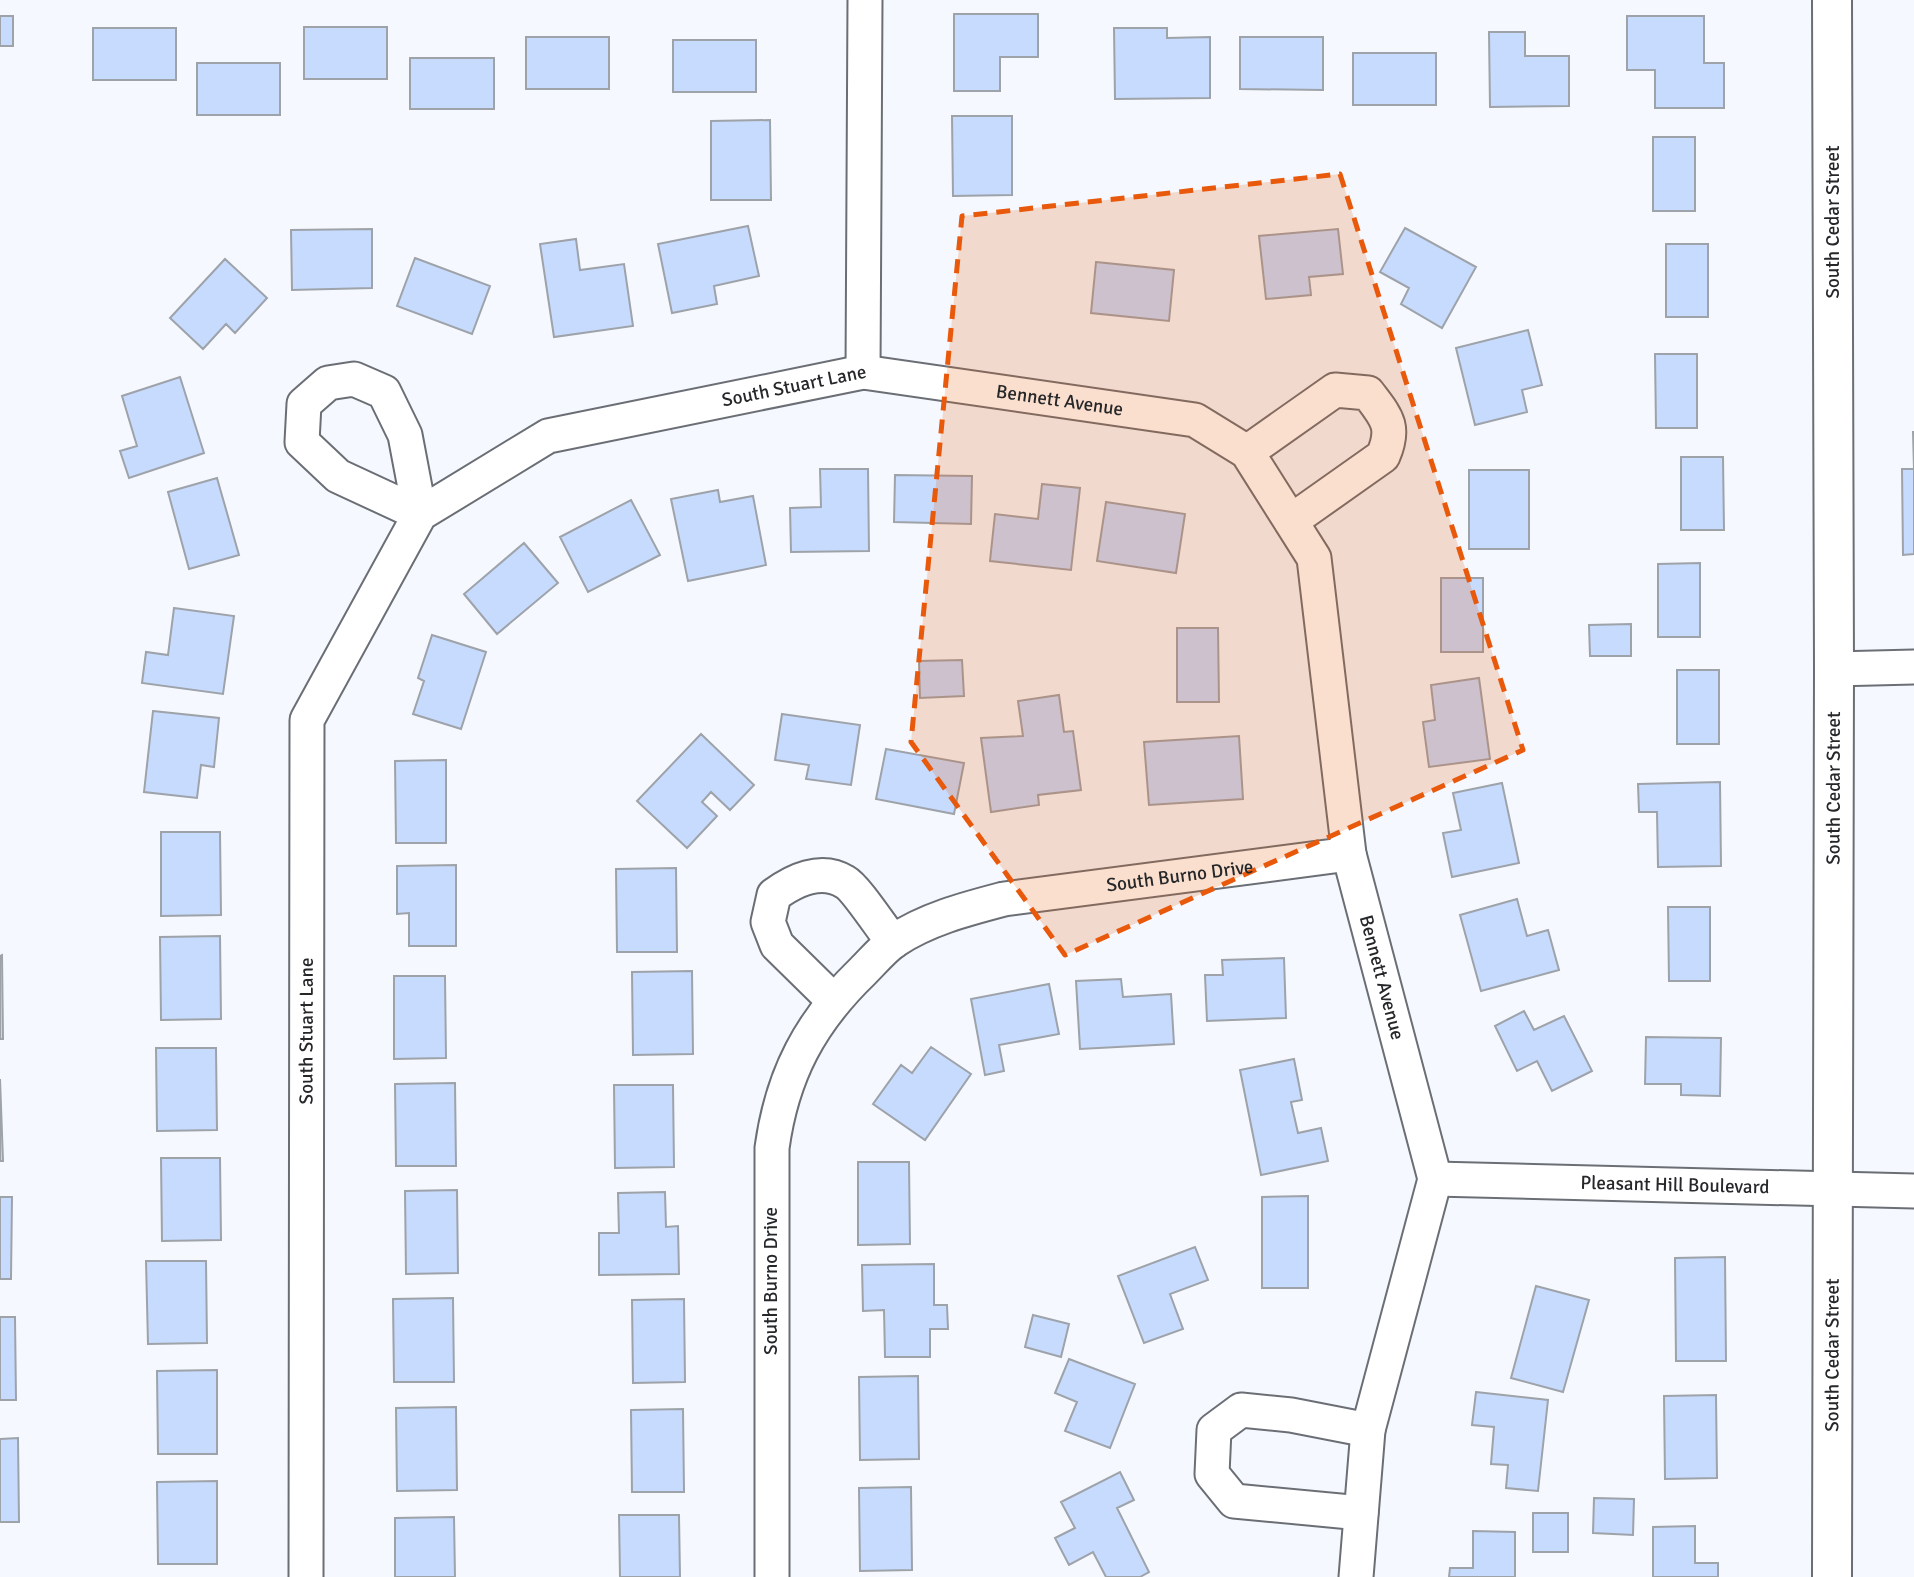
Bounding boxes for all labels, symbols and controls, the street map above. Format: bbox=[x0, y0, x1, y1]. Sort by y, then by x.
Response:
street label: South Cedar Street bbox=[1821, 145, 1845, 299]
street label: South Stuart Lane bbox=[720, 360, 868, 412]
street label: Bennett Avenue bbox=[994, 379, 1125, 421]
street label: South Cedar Street bbox=[1822, 711, 1846, 865]
street label: South Burno Drive bbox=[1105, 855, 1255, 898]
street label: Bennett Avenue bbox=[1354, 912, 1410, 1043]
street label: South Stuart Lane bbox=[295, 958, 319, 1104]
street label: Pleasant Hill Boulevard bbox=[1580, 1171, 1770, 1199]
street label: South Burno Drive bbox=[759, 1207, 783, 1355]
street label: South Cedar Street bbox=[1820, 1278, 1845, 1432]

